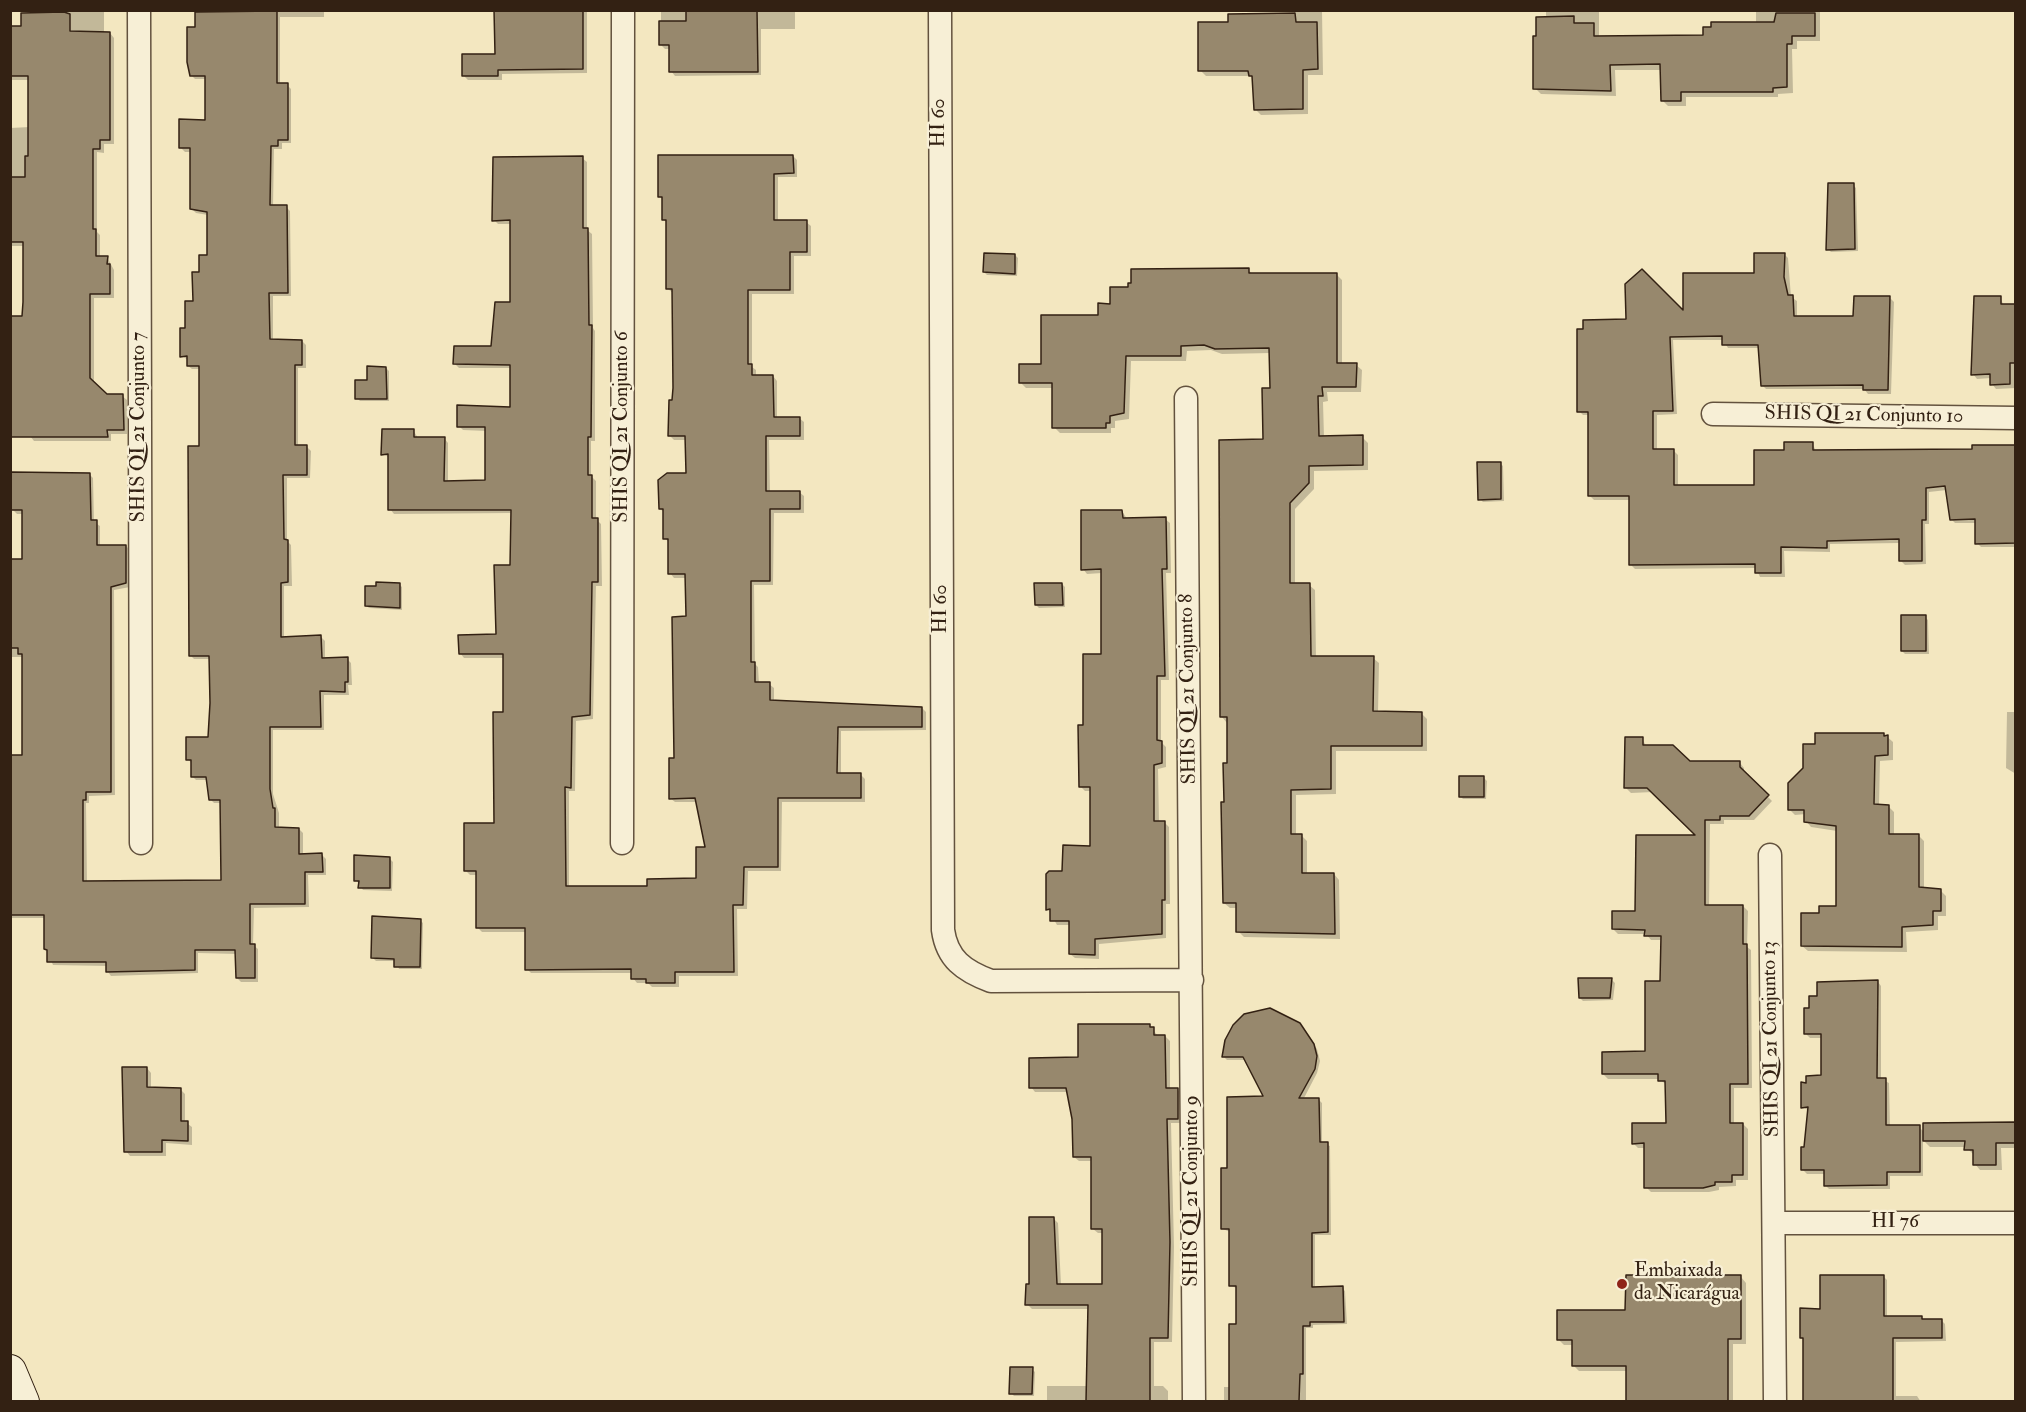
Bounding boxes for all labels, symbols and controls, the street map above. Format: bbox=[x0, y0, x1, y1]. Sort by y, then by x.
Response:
street label: HI 60 bbox=[928, 98, 952, 148]
street label: SHIS QI 21 Conjunto 6 bbox=[611, 331, 635, 523]
street label: SHIS QI 21 Conjunto 7 bbox=[128, 332, 152, 522]
street label: SHIS QI 21 Conjunto 10 bbox=[1764, 402, 1964, 430]
street label: HI 60 bbox=[930, 584, 954, 634]
street label: SHIS QI 21 Conjunto 8 bbox=[1175, 593, 1203, 785]
street label: SHIS QI 21 Conjunto 13 bbox=[1758, 941, 1786, 1137]
street label: SHIS QI 21 Conjunto 9 bbox=[1181, 1095, 1205, 1287]
street label: HI 76 bbox=[1871, 1211, 1919, 1235]
place label: Embaixada da Nicarágua bbox=[1634, 1260, 1740, 1307]
marker: Embaixada da Nicarágua bbox=[1615, 1277, 1629, 1291]

